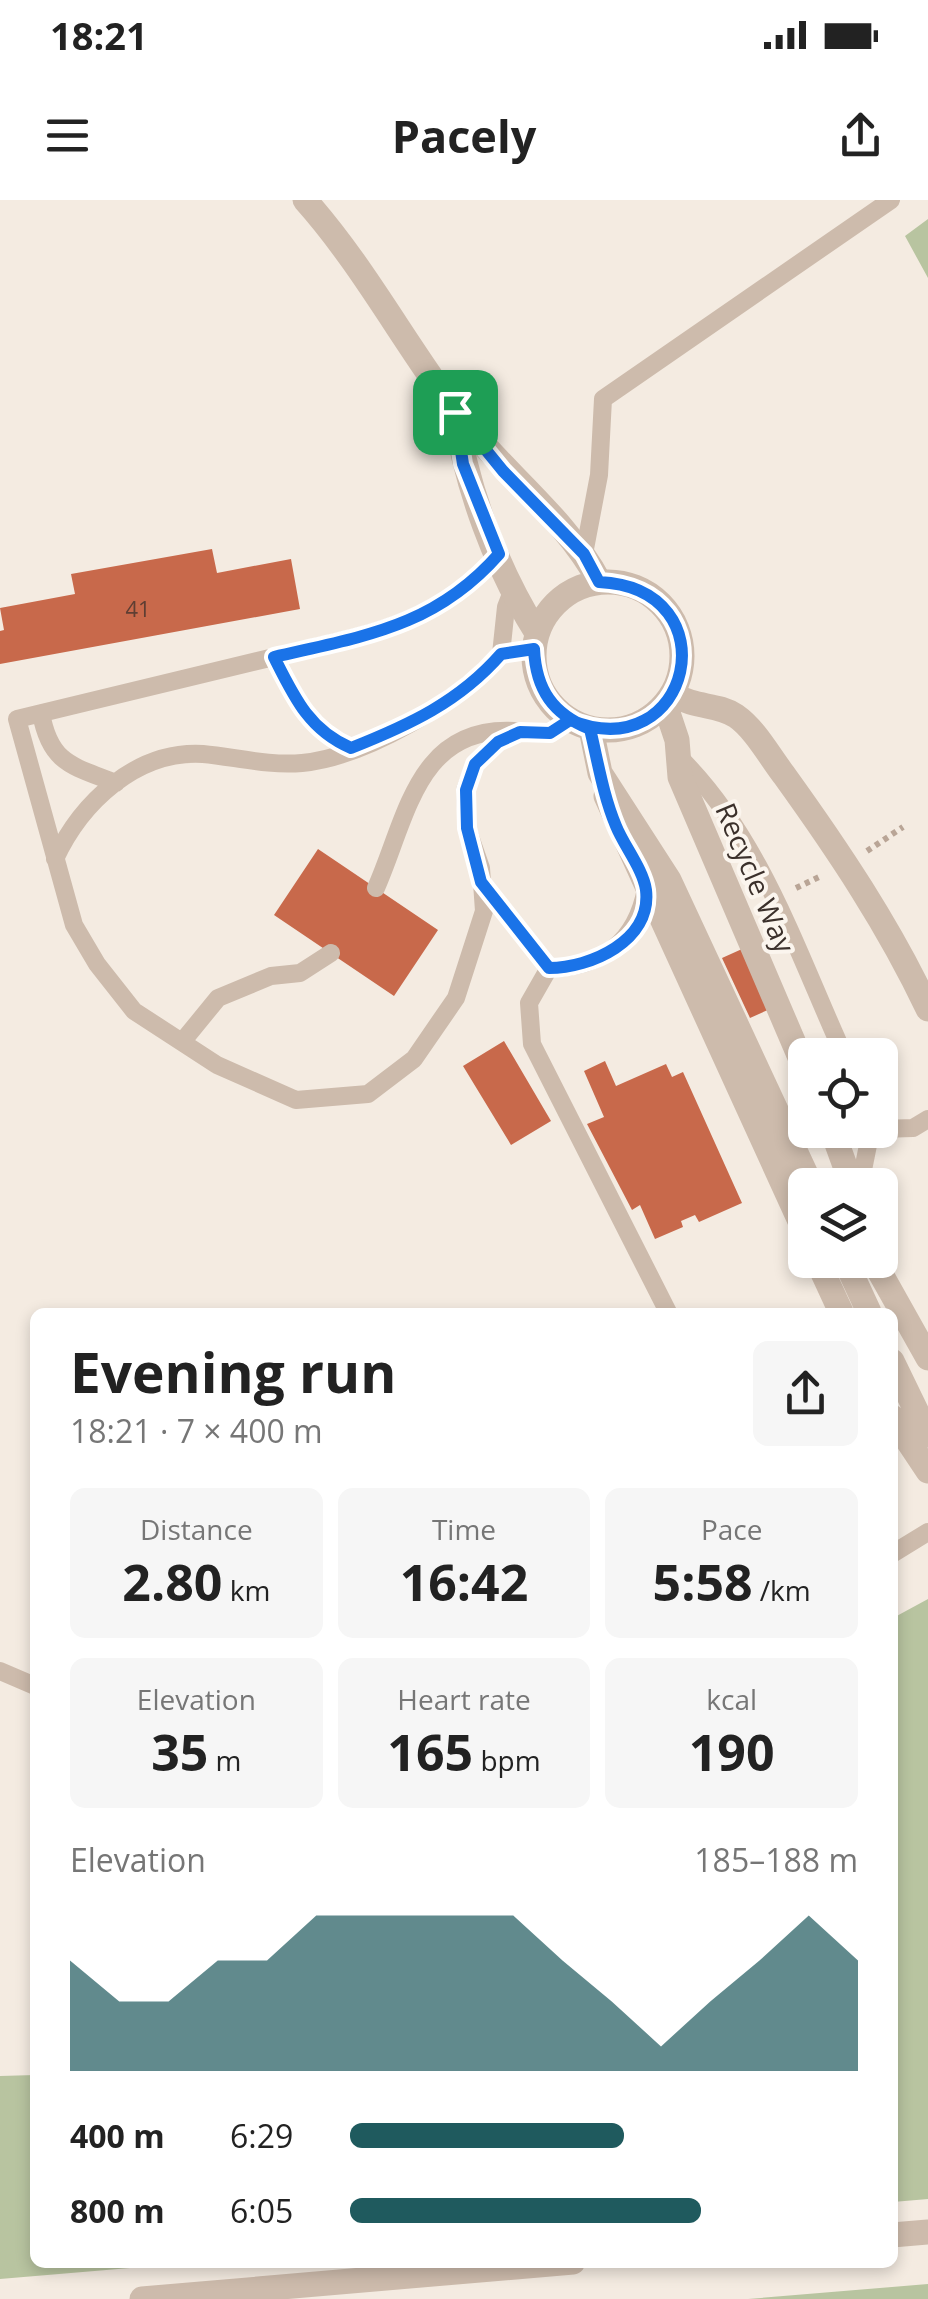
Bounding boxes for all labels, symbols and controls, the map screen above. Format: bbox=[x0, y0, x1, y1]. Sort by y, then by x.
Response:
text: 18:21 bbox=[50, 9, 148, 61]
text: Pacely bbox=[392, 105, 536, 166]
icon: menu bbox=[40, 108, 95, 163]
icon: share bbox=[833, 108, 888, 163]
pin bbox=[413, 370, 498, 455]
icon: arrive bbox=[428, 385, 483, 440]
house number: 41 bbox=[125, 593, 151, 623]
street label: Recycle Way bbox=[707, 797, 805, 959]
map controls bbox=[788, 1038, 898, 1278]
button: locate bbox=[788, 1038, 898, 1148]
button: layers bbox=[788, 1168, 898, 1278]
text: Evening run bbox=[70, 1334, 396, 1409]
button: share bbox=[753, 1341, 858, 1446]
text: 18:21 · 7 × 400 m bbox=[70, 1409, 323, 1452]
text: Distance bbox=[140, 1510, 253, 1548]
text: Time bbox=[432, 1510, 496, 1548]
text: Pace bbox=[701, 1510, 762, 1548]
text: 2.80 bbox=[122, 1548, 222, 1616]
text: 16:42 bbox=[400, 1548, 528, 1616]
text: 5:58 bbox=[653, 1548, 753, 1616]
text: km bbox=[222, 1571, 270, 1609]
text: /km bbox=[753, 1571, 811, 1609]
text: Elevation bbox=[137, 1680, 256, 1718]
text: Heart rate bbox=[397, 1680, 531, 1718]
text: kcal bbox=[706, 1680, 757, 1718]
text: 35 bbox=[151, 1718, 208, 1786]
text: 165 bbox=[387, 1718, 473, 1786]
text: 190 bbox=[689, 1718, 775, 1786]
text: m bbox=[208, 1741, 242, 1779]
text: bpm bbox=[473, 1741, 541, 1779]
text: Elevation bbox=[70, 1838, 206, 1881]
text: 185–188 m bbox=[694, 1838, 858, 1881]
text: 400 m bbox=[70, 2114, 165, 2157]
text: 6:29 bbox=[230, 2114, 293, 2157]
text: 800 m bbox=[70, 2189, 165, 2232]
text: 6:05 bbox=[230, 2189, 293, 2232]

